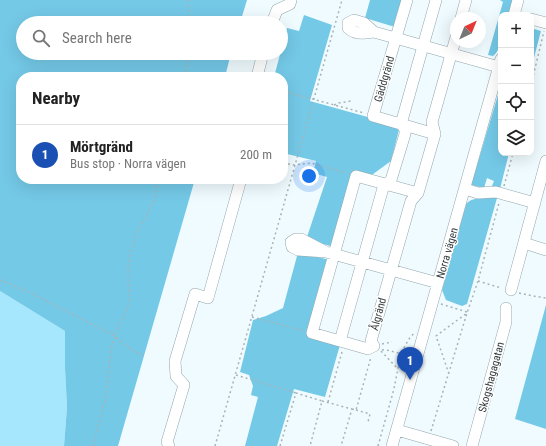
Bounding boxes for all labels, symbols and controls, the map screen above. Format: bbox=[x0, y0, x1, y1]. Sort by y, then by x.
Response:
north arrow bbox=[450, 12, 486, 48]
map controls bbox=[498, 12, 534, 156]
button: + bbox=[498, 12, 534, 48]
search box bbox=[16, 16, 288, 60]
icon: search bbox=[30, 27, 52, 49]
text: Search here bbox=[62, 29, 132, 47]
button: − bbox=[498, 48, 534, 84]
street label: Gäddgränd bbox=[372, 55, 397, 104]
button: locate bbox=[498, 84, 534, 120]
text: Nearby bbox=[32, 88, 80, 108]
button: layers bbox=[498, 120, 534, 156]
text: Mörtgränd bbox=[70, 138, 133, 156]
text: 1 bbox=[42, 147, 48, 162]
text: 200 m bbox=[240, 147, 272, 162]
text: Bus stop · Norra vägen bbox=[70, 156, 186, 171]
your location bbox=[299, 166, 319, 186]
street label: Norra vägen bbox=[434, 226, 461, 280]
street label: Ålgränd bbox=[367, 296, 389, 332]
street label: Skogshagagatan bbox=[476, 340, 507, 414]
pin: 1 bbox=[397, 347, 423, 380]

